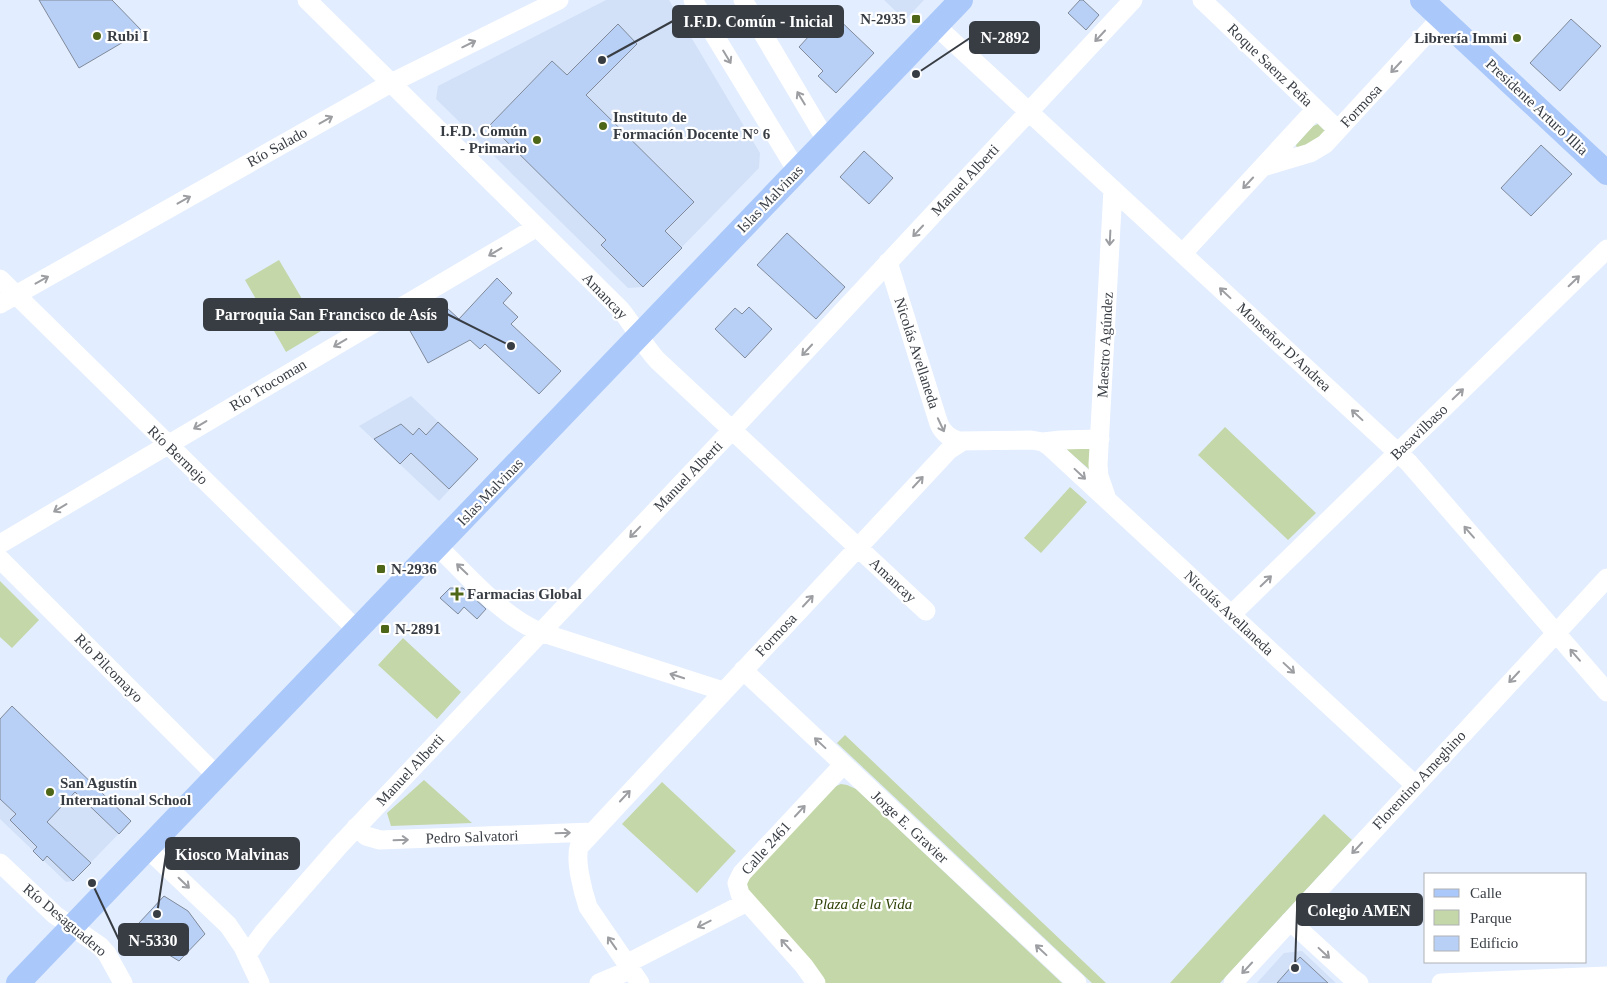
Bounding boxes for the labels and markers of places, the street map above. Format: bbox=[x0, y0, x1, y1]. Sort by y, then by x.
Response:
callout: I.F.D. Común - Inicial bbox=[673, 6, 843, 37]
place label: N-2935 bbox=[860, 11, 906, 27]
marker: N-2935 bbox=[910, 13, 922, 25]
callout: N-2892 bbox=[970, 22, 1039, 53]
place label: Rubi I bbox=[107, 28, 148, 44]
marker: Rubi I bbox=[91, 30, 103, 42]
place label: Librería Immi bbox=[1414, 30, 1507, 46]
marker: Librería Immi bbox=[1511, 32, 1523, 44]
place label: Instituto de Formación Docente N° 6 bbox=[613, 109, 771, 142]
marker: Instituto de Formación Docente N° 6 bbox=[597, 120, 609, 132]
place label: I.F.D. Común - Primario bbox=[440, 123, 528, 156]
marker: I.F.D. Común - Primario bbox=[531, 134, 543, 146]
callout: Parroquia San Francisco de Asís bbox=[204, 299, 447, 330]
place label: N-2936 bbox=[391, 561, 437, 577]
marker: N-2936 bbox=[375, 563, 387, 575]
place label: Farmacias Global bbox=[467, 586, 582, 602]
marker: Farmacias Global bbox=[451, 588, 463, 600]
place label: N-2891 bbox=[395, 621, 441, 637]
marker: N-2891 bbox=[379, 623, 391, 635]
place label: San Agustín International School bbox=[60, 775, 191, 808]
marker: San Agustín International School bbox=[44, 786, 56, 798]
callout: Kiosco Malvinas bbox=[166, 838, 299, 869]
callout: Colegio AMEN bbox=[1297, 894, 1422, 925]
callout: N-5330 bbox=[119, 924, 188, 955]

